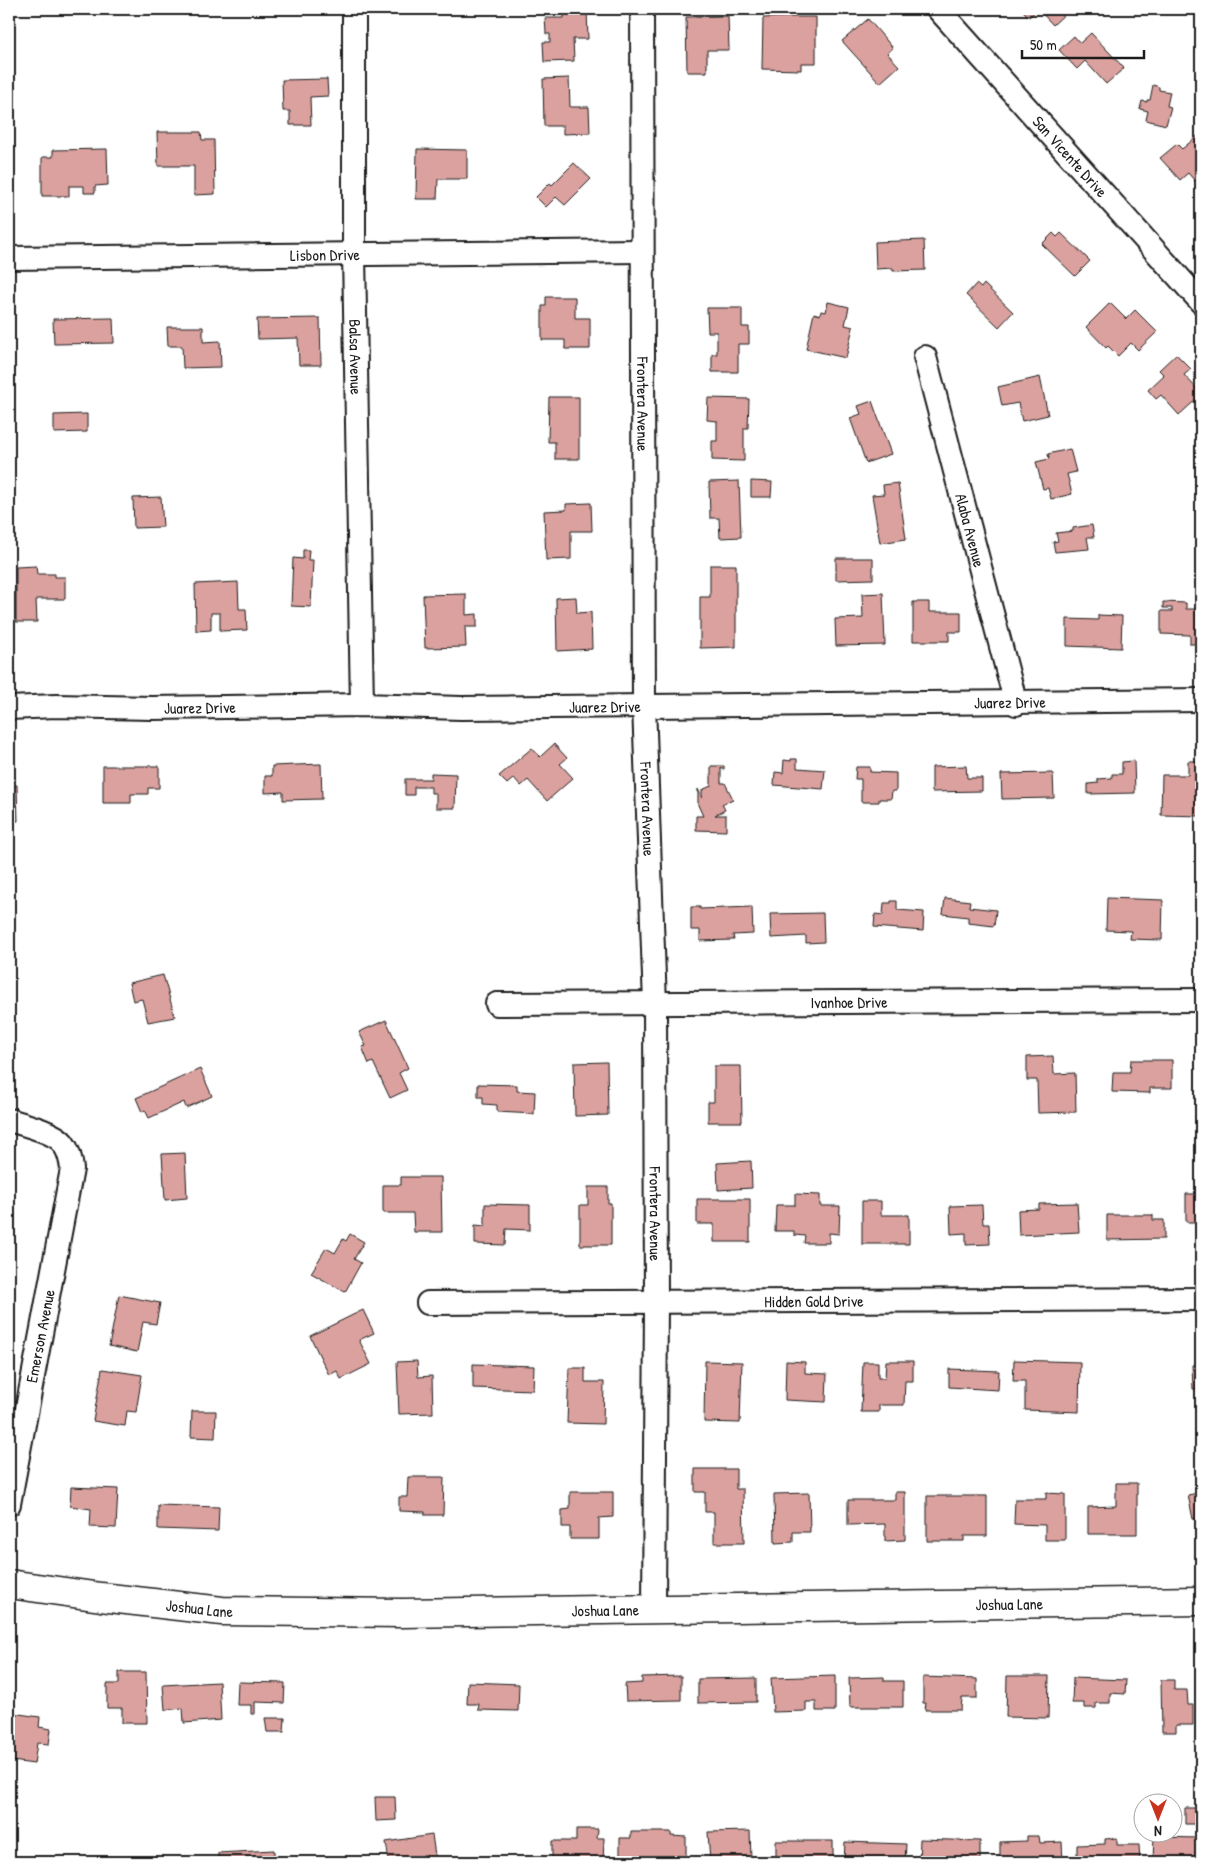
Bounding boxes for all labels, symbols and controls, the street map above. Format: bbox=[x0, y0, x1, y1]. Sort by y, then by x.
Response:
scale bar bbox=[1022, 28, 1145, 60]
text: 50 m bbox=[1030, 34, 1057, 55]
street label: San Vicente Drive bbox=[1028, 111, 1113, 202]
street label: Lisbon Drive bbox=[290, 243, 361, 266]
street label: Balsa Avenue bbox=[344, 319, 368, 396]
street label: Frontera Avenue bbox=[632, 356, 654, 452]
street label: Alaba Avenue bbox=[950, 491, 991, 570]
street label: Juarez Drive bbox=[974, 691, 1047, 713]
street label: Juarez Drive bbox=[569, 695, 642, 718]
street label: Juarez Drive bbox=[164, 696, 237, 719]
street label: Frontera Avenue bbox=[635, 760, 661, 857]
street label: Ivanhoe Drive bbox=[810, 991, 888, 1013]
street label: Frontera Avenue bbox=[645, 1165, 667, 1262]
street label: Emerson Avenue bbox=[20, 1287, 60, 1385]
street label: Hidden Gold Drive bbox=[764, 1290, 864, 1312]
street label: Joshua Lane bbox=[975, 1592, 1044, 1615]
street label: Joshua Lane bbox=[165, 1594, 234, 1622]
street label: Joshua Lane bbox=[571, 1598, 640, 1621]
north arrow bbox=[1132, 1794, 1182, 1844]
text: N bbox=[1154, 1822, 1162, 1841]

